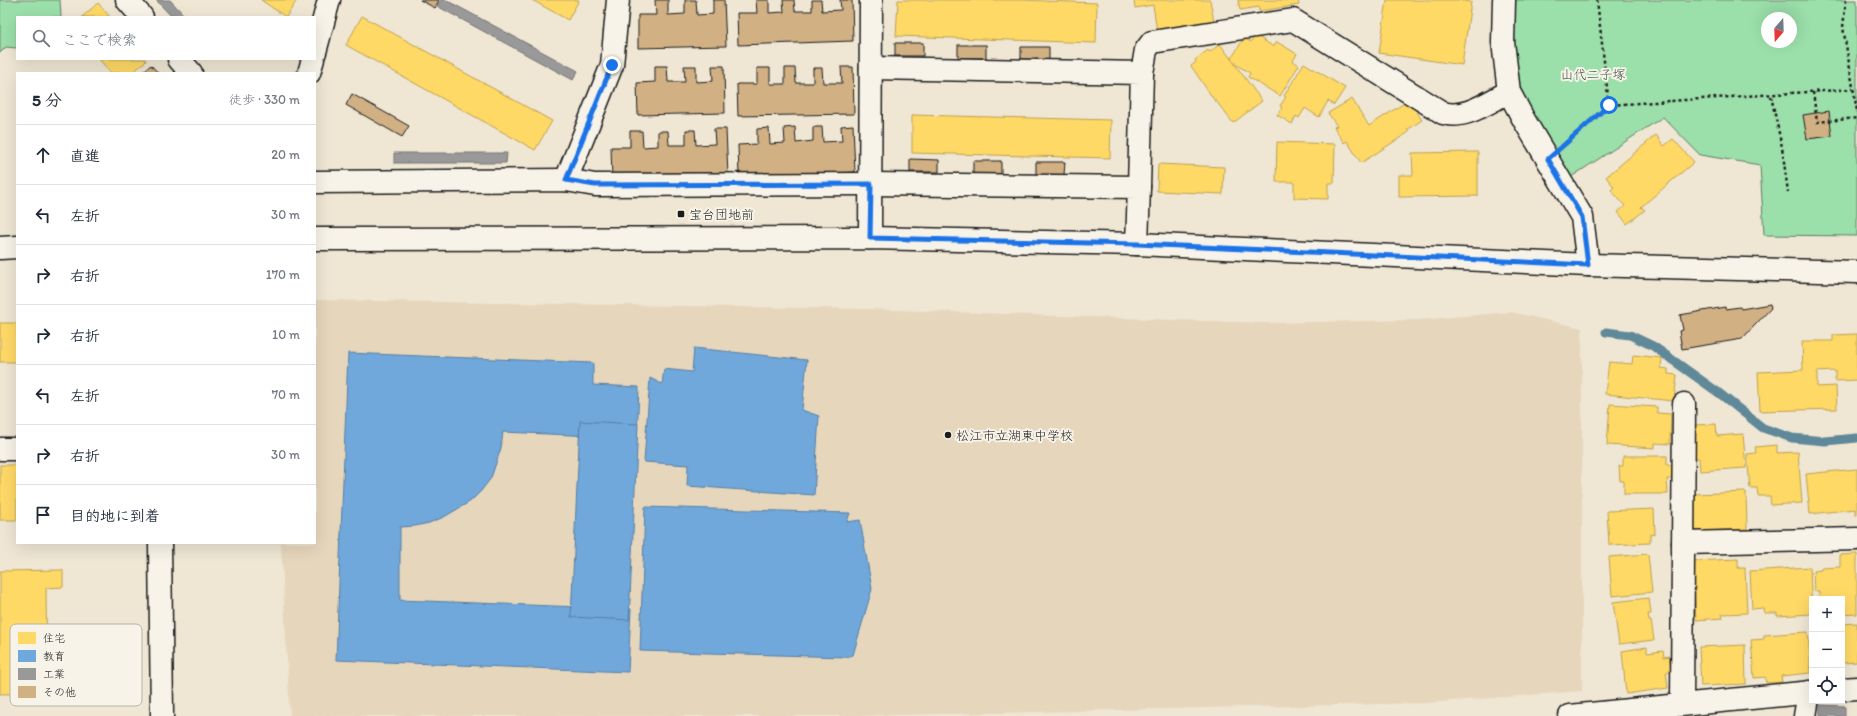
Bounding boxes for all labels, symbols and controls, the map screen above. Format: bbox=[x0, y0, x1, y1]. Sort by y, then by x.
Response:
north arrow bbox=[1761, 12, 1797, 48]
search box bbox=[16, 16, 316, 60]
icon: search bbox=[30, 27, 52, 49]
text: ここで検索 bbox=[62, 31, 137, 49]
route end bbox=[603, 56, 621, 74]
park label: 山代二子塚 bbox=[1560, 67, 1626, 82]
text: 5 分 bbox=[32, 90, 62, 110]
text: 徒歩 · 330 m bbox=[229, 92, 300, 107]
route start bbox=[1600, 96, 1618, 114]
icon: ahead bbox=[32, 144, 54, 166]
text: 直進 bbox=[70, 147, 100, 165]
text: 20 m bbox=[271, 147, 300, 162]
icon: left bbox=[32, 204, 54, 226]
text: 左折 bbox=[70, 207, 100, 225]
text: 30 m bbox=[271, 207, 300, 222]
place label: 宝台団地前 bbox=[689, 207, 754, 222]
marker: 宝台団地前 bbox=[676, 209, 686, 219]
icon: right bbox=[32, 264, 54, 286]
text: 右折 bbox=[70, 267, 100, 285]
text: 170 m bbox=[266, 267, 300, 282]
icon: right bbox=[32, 324, 54, 346]
text: 右折 bbox=[70, 327, 100, 345]
text: 10 m bbox=[272, 327, 300, 342]
icon: left bbox=[32, 384, 54, 406]
text: 左折 bbox=[70, 387, 100, 405]
text: 70 m bbox=[272, 387, 300, 402]
place label: 松江市立湖東中学校 bbox=[956, 428, 1073, 443]
marker: 松江市立湖東中学校 bbox=[943, 430, 953, 440]
icon: right bbox=[32, 444, 54, 466]
text: 右折 bbox=[70, 447, 100, 465]
text: 30 m bbox=[271, 447, 300, 462]
icon: arrive bbox=[32, 504, 54, 526]
text: 目的地に到着 bbox=[70, 507, 160, 525]
map controls bbox=[1809, 596, 1845, 704]
button: + bbox=[1809, 596, 1845, 632]
legend bbox=[10, 624, 142, 706]
text: 住宅 bbox=[43, 632, 65, 645]
button: − bbox=[1809, 632, 1845, 668]
text: 教育 bbox=[43, 650, 65, 663]
text: 工業 bbox=[43, 668, 65, 681]
button: locate bbox=[1809, 668, 1845, 704]
text: その他 bbox=[43, 686, 76, 699]

